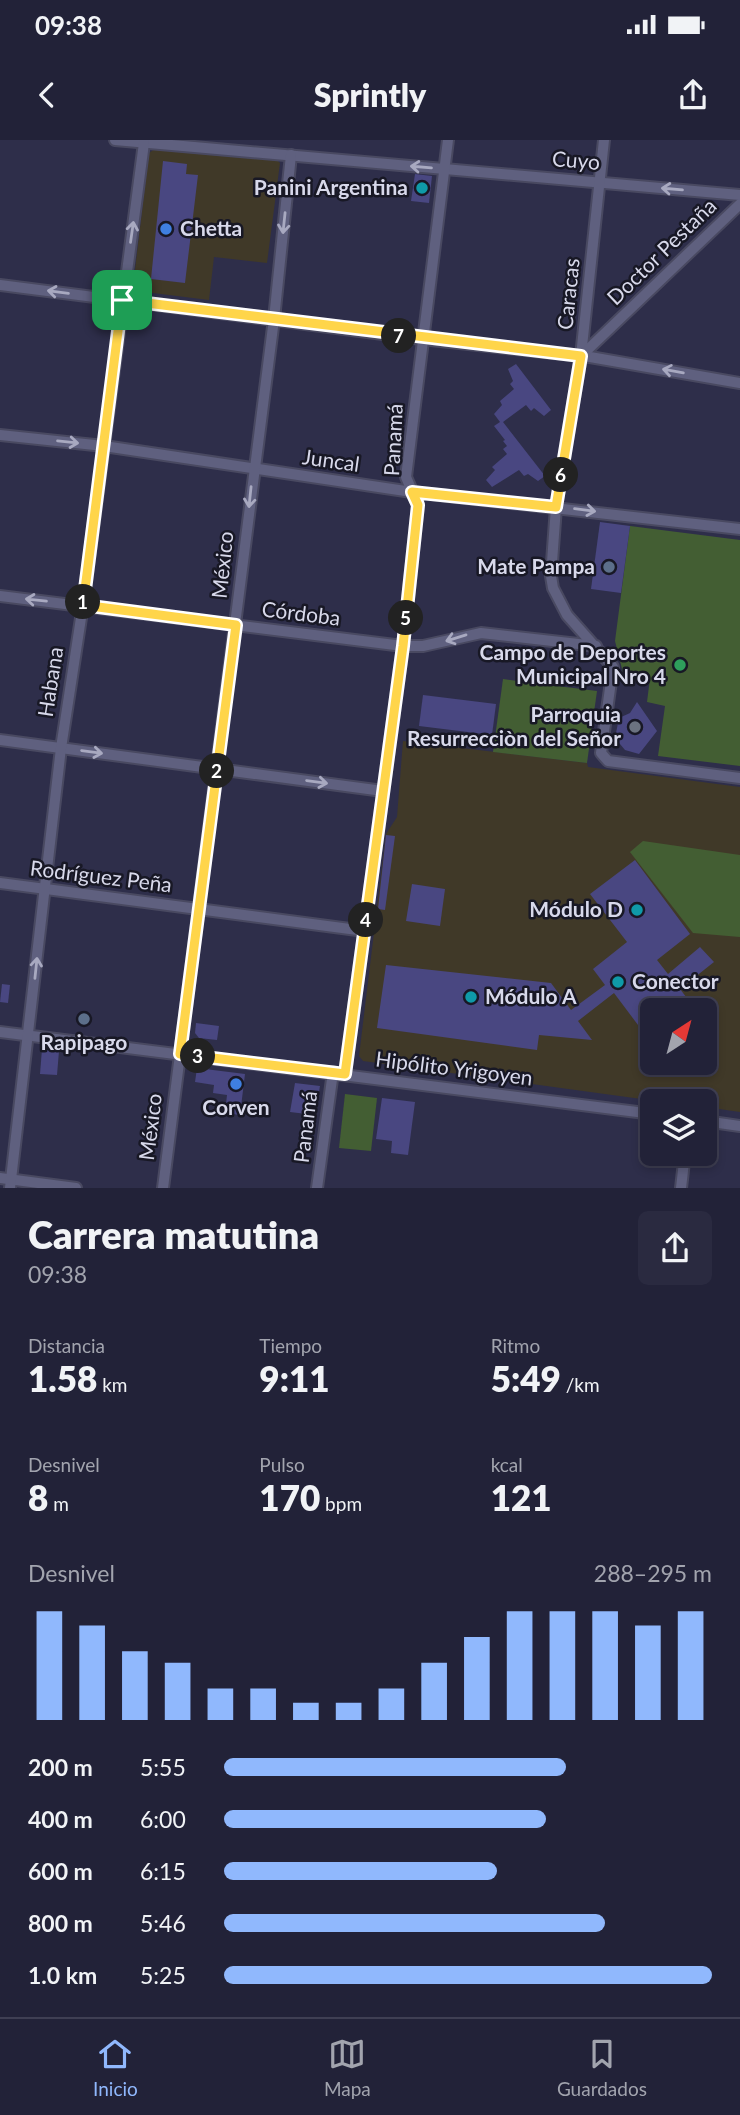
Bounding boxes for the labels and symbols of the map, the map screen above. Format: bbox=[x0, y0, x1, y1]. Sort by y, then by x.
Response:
street label: Cuyo bbox=[551, 145, 601, 174]
one-way arrow bbox=[410, 160, 433, 173]
place label: Panini Argentina bbox=[254, 174, 408, 199]
marker: Panini Argentina bbox=[414, 180, 430, 196]
one-way arrow bbox=[661, 182, 684, 195]
street label: Doctor Pestaña bbox=[601, 193, 721, 309]
one-way arrow bbox=[277, 211, 290, 234]
place label: Chetta bbox=[180, 215, 242, 240]
one-way arrow bbox=[125, 221, 138, 244]
marker: Chetta bbox=[158, 221, 174, 237]
street label: Caracas bbox=[551, 257, 584, 331]
pin bbox=[92, 270, 152, 330]
one-way arrow bbox=[48, 286, 70, 299]
pin: 7 bbox=[382, 318, 416, 354]
one-way arrow bbox=[662, 364, 685, 377]
street label: Panamá bbox=[378, 403, 407, 477]
one-way arrow bbox=[56, 436, 79, 449]
street label: Juncal bbox=[301, 443, 361, 476]
pin: 6 bbox=[544, 458, 578, 492]
one-way arrow bbox=[243, 485, 256, 508]
one-way arrow bbox=[573, 504, 596, 517]
street label: México bbox=[206, 530, 237, 600]
place label: Mate Pampa bbox=[477, 553, 595, 578]
marker: Mate Pampa bbox=[601, 559, 617, 575]
pin: 1 bbox=[66, 584, 100, 620]
one-way arrow bbox=[26, 593, 48, 606]
street label: Córdoba bbox=[261, 595, 342, 630]
pin: 5 bbox=[388, 601, 424, 636]
one-way arrow bbox=[445, 633, 467, 646]
place label: Campo de Deportes Municipal Nro 4 bbox=[479, 639, 666, 688]
street label: Habana bbox=[32, 645, 67, 719]
marker: Campo de Deportes Municipal Nro 4 bbox=[672, 657, 688, 673]
place label: Parroquia Resurrecciòn del Señor bbox=[407, 701, 621, 750]
marker: Parroquia Resurrecciòn del Señor bbox=[627, 719, 643, 735]
one-way arrow bbox=[80, 746, 103, 759]
pin: 2 bbox=[200, 754, 234, 788]
one-way arrow bbox=[306, 776, 328, 789]
street label: Rodríguez Peña bbox=[29, 854, 174, 897]
place label: Módulo D bbox=[529, 896, 623, 921]
pin: 4 bbox=[348, 902, 384, 938]
marker: Módulo D bbox=[629, 902, 645, 918]
one-way arrow bbox=[30, 957, 43, 979]
place label: Conector bbox=[632, 968, 719, 993]
marker: Conector bbox=[610, 974, 626, 990]
place label: Módulo A bbox=[485, 983, 577, 1008]
marker: Módulo A bbox=[463, 989, 479, 1005]
north arrow bbox=[640, 998, 718, 1074]
marker: Rapipago bbox=[76, 1011, 92, 1027]
place label: Rapipago bbox=[41, 1029, 127, 1054]
pin: 3 bbox=[180, 1038, 216, 1074]
street label: Hipólito Yrigoyen bbox=[374, 1045, 534, 1090]
marker: Corven bbox=[228, 1076, 244, 1092]
street label: Panamá bbox=[288, 1089, 321, 1164]
street label: México bbox=[133, 1092, 166, 1162]
place label: Corven bbox=[202, 1094, 270, 1119]

